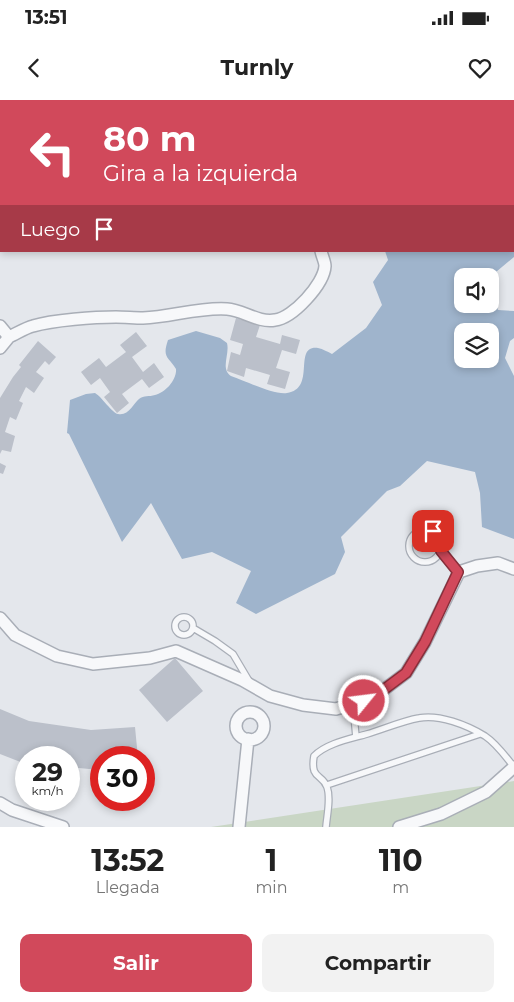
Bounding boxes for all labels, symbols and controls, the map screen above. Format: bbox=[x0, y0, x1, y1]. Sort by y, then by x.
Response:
text: 13:51 bbox=[25, 6, 67, 29]
icon: back bbox=[20, 54, 48, 82]
text: Turnly bbox=[221, 54, 293, 81]
icon: heart bbox=[466, 54, 494, 82]
text: 80 m bbox=[103, 117, 197, 160]
icon: left bbox=[20, 120, 85, 185]
text: Gira a la izquierda bbox=[103, 160, 298, 187]
icon: arrive bbox=[90, 215, 118, 243]
text: Luego bbox=[20, 218, 80, 241]
map controls bbox=[454, 268, 499, 368]
button: sound bbox=[454, 268, 499, 313]
button: layers bbox=[454, 323, 499, 368]
pin bbox=[412, 510, 454, 552]
icon: arrive bbox=[419, 517, 447, 545]
position arrow bbox=[337, 674, 389, 726]
speed limit sign: 30 bbox=[90, 746, 155, 811]
text: 29 bbox=[32, 757, 63, 787]
text: km/h bbox=[31, 783, 64, 798]
text: 13:52 bbox=[91, 842, 164, 879]
text: 1 bbox=[266, 842, 277, 879]
text: 110 bbox=[379, 842, 423, 879]
text: Llegada bbox=[96, 878, 160, 897]
text: min bbox=[255, 878, 287, 897]
text: m bbox=[392, 878, 409, 897]
button: Salir bbox=[20, 934, 252, 992]
button: Compartir bbox=[262, 934, 494, 992]

